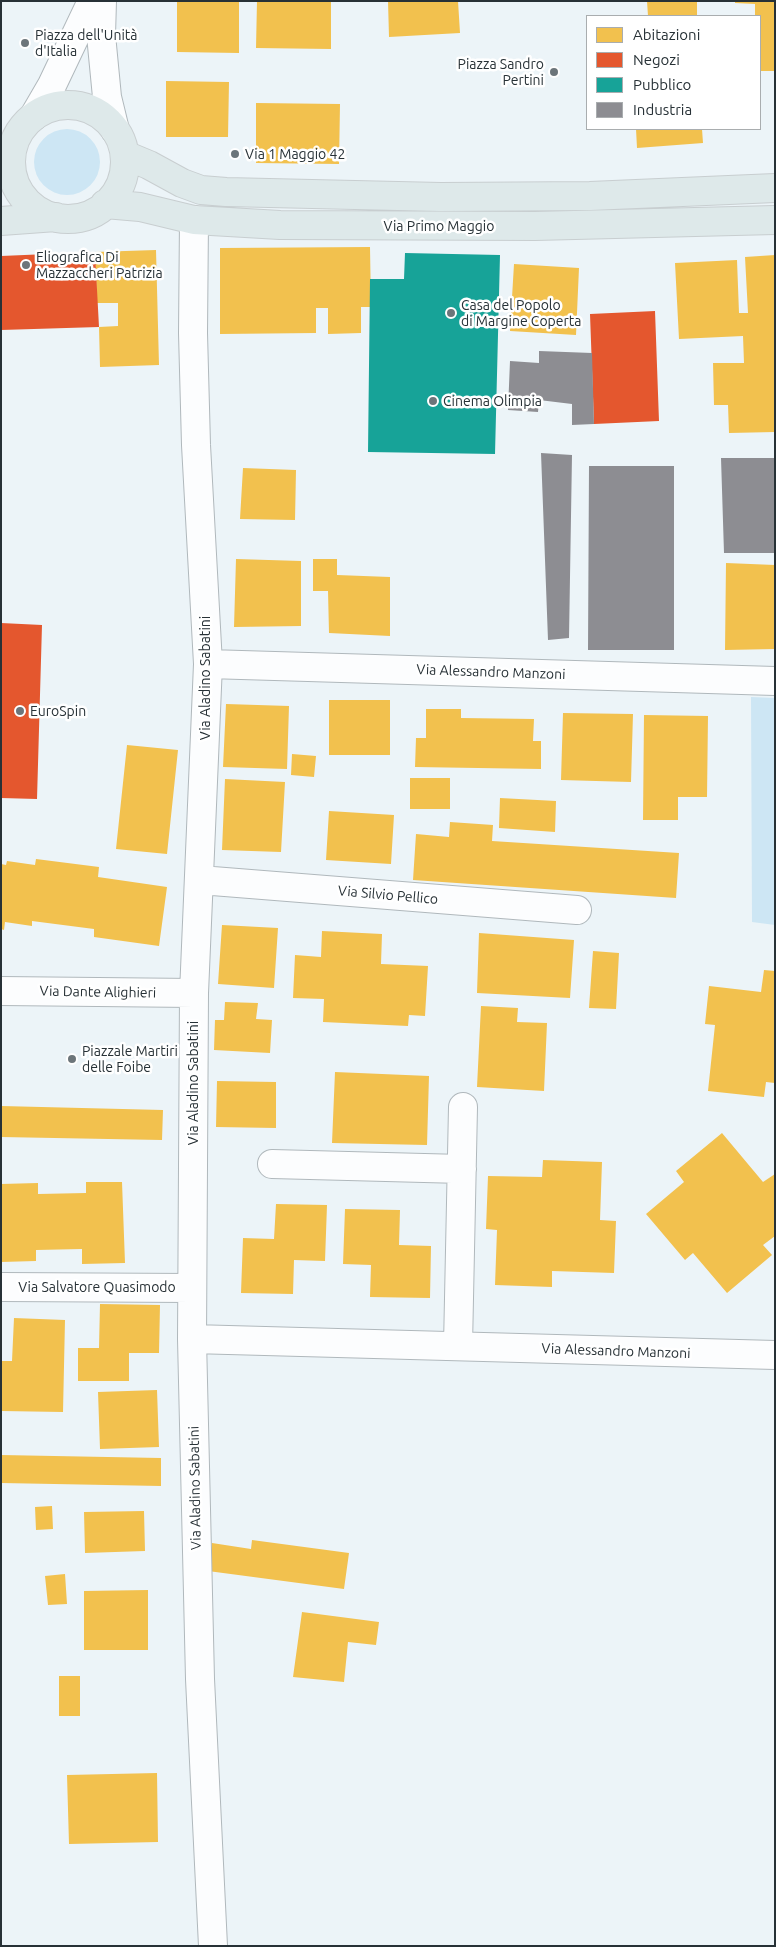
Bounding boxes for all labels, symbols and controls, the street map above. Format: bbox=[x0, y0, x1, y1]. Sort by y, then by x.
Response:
legend bbox=[586, 15, 761, 130]
text: Abitazioni bbox=[633, 26, 700, 43]
place label: Piazza dell'Unità d'Italia bbox=[35, 27, 137, 59]
marker: Piazza dell'Unità d'Italia bbox=[19, 37, 31, 49]
text: Negozi bbox=[633, 51, 680, 68]
place label: Piazza Sandro Pertini bbox=[458, 56, 544, 88]
marker: Piazza Sandro Pertini bbox=[548, 66, 560, 78]
text: Pubblico bbox=[633, 76, 691, 93]
text: Industria bbox=[633, 101, 692, 118]
place label: Via 1 Maggio 42 bbox=[245, 146, 345, 162]
marker: Via 1 Maggio 42 bbox=[229, 148, 241, 160]
street label: Via Primo Maggio bbox=[384, 218, 494, 234]
place label: Eliografica Di Mazzaccheri Patrizia bbox=[36, 249, 163, 282]
marker: Eliografica Di Mazzaccheri Patrizia bbox=[20, 259, 32, 271]
place label: Casa del Popolo di Margine Coperta bbox=[461, 297, 581, 330]
marker: Casa del Popolo di Margine Coperta bbox=[445, 307, 457, 319]
place label: Cinema Olimpia bbox=[443, 393, 542, 409]
marker: Cinema Olimpia bbox=[427, 395, 439, 407]
street label: Via Aladino Sabatini bbox=[197, 616, 213, 740]
street label: Via Alessandro Manzoni bbox=[416, 661, 566, 683]
place label: EuroSpin bbox=[30, 703, 86, 719]
marker: EuroSpin bbox=[14, 705, 26, 717]
street label: Via Silvio Pellico bbox=[337, 882, 439, 908]
street label: Via Dante Alighieri bbox=[40, 983, 156, 1001]
street label: Via Aladino Sabatini bbox=[185, 1021, 201, 1145]
place label: Piazzale Martiri delle Foibe bbox=[82, 1043, 178, 1076]
marker: Piazzale Martiri delle Foibe bbox=[66, 1053, 78, 1065]
street label: Via Salvatore Quasimodo bbox=[18, 1279, 176, 1295]
street label: Via Alessandro Manzoni bbox=[541, 1340, 691, 1362]
street label: Via Aladino Sabatini bbox=[186, 1426, 204, 1550]

